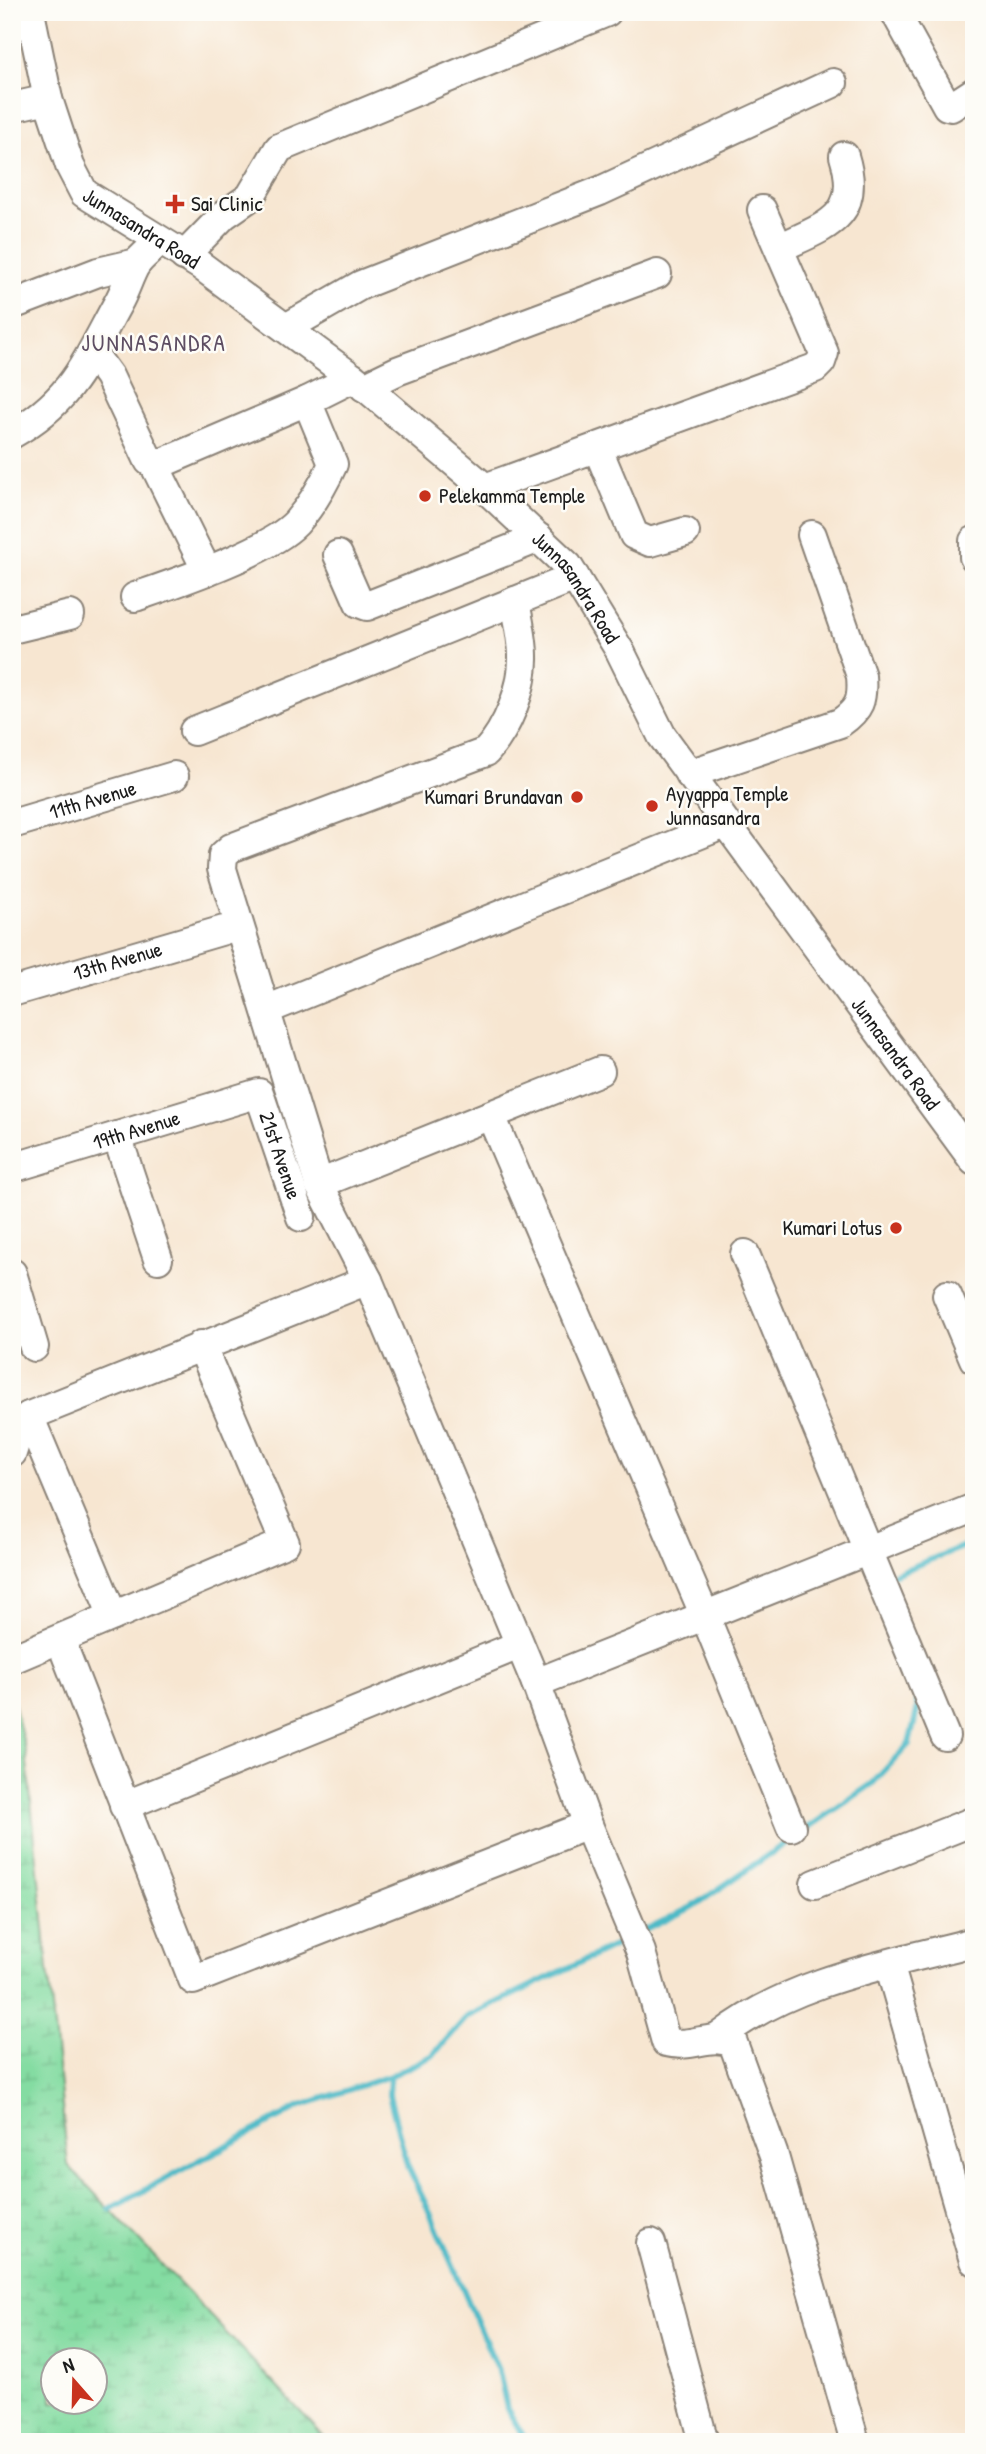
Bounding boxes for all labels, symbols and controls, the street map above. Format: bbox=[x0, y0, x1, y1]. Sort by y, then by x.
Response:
street label: Junnasandra Road bbox=[77, 181, 206, 275]
place label: Sai Clinic bbox=[191, 189, 263, 218]
marker: Sai Clinic bbox=[165, 194, 185, 214]
district label: JUNNASANDRA bbox=[81, 327, 227, 358]
place label: Pelekamma Temple bbox=[439, 481, 585, 510]
marker: Pelekamma Temple bbox=[417, 488, 433, 504]
street label: Junnasandra Road bbox=[526, 524, 627, 649]
street label: 11th Avenue bbox=[45, 773, 139, 826]
place label: Ayyappa Temple Junnasandra bbox=[666, 779, 789, 832]
place label: Kumari Brundavan bbox=[424, 782, 563, 811]
marker: Kumari Brundavan bbox=[569, 789, 585, 805]
marker: Ayyappa Temple Junnasandra bbox=[644, 798, 660, 814]
street label: 13th Avenue bbox=[70, 934, 165, 987]
street label: Junnasandra Road bbox=[845, 991, 947, 1116]
street label: 19th Avenue bbox=[89, 1103, 183, 1157]
street label: 21st Avenue bbox=[252, 1108, 309, 1203]
place label: Kumari Lotus bbox=[783, 1213, 882, 1242]
marker: Kumari Lotus bbox=[888, 1220, 904, 1236]
north arrow bbox=[38, 2346, 108, 2416]
text: N bbox=[59, 2351, 77, 2379]

